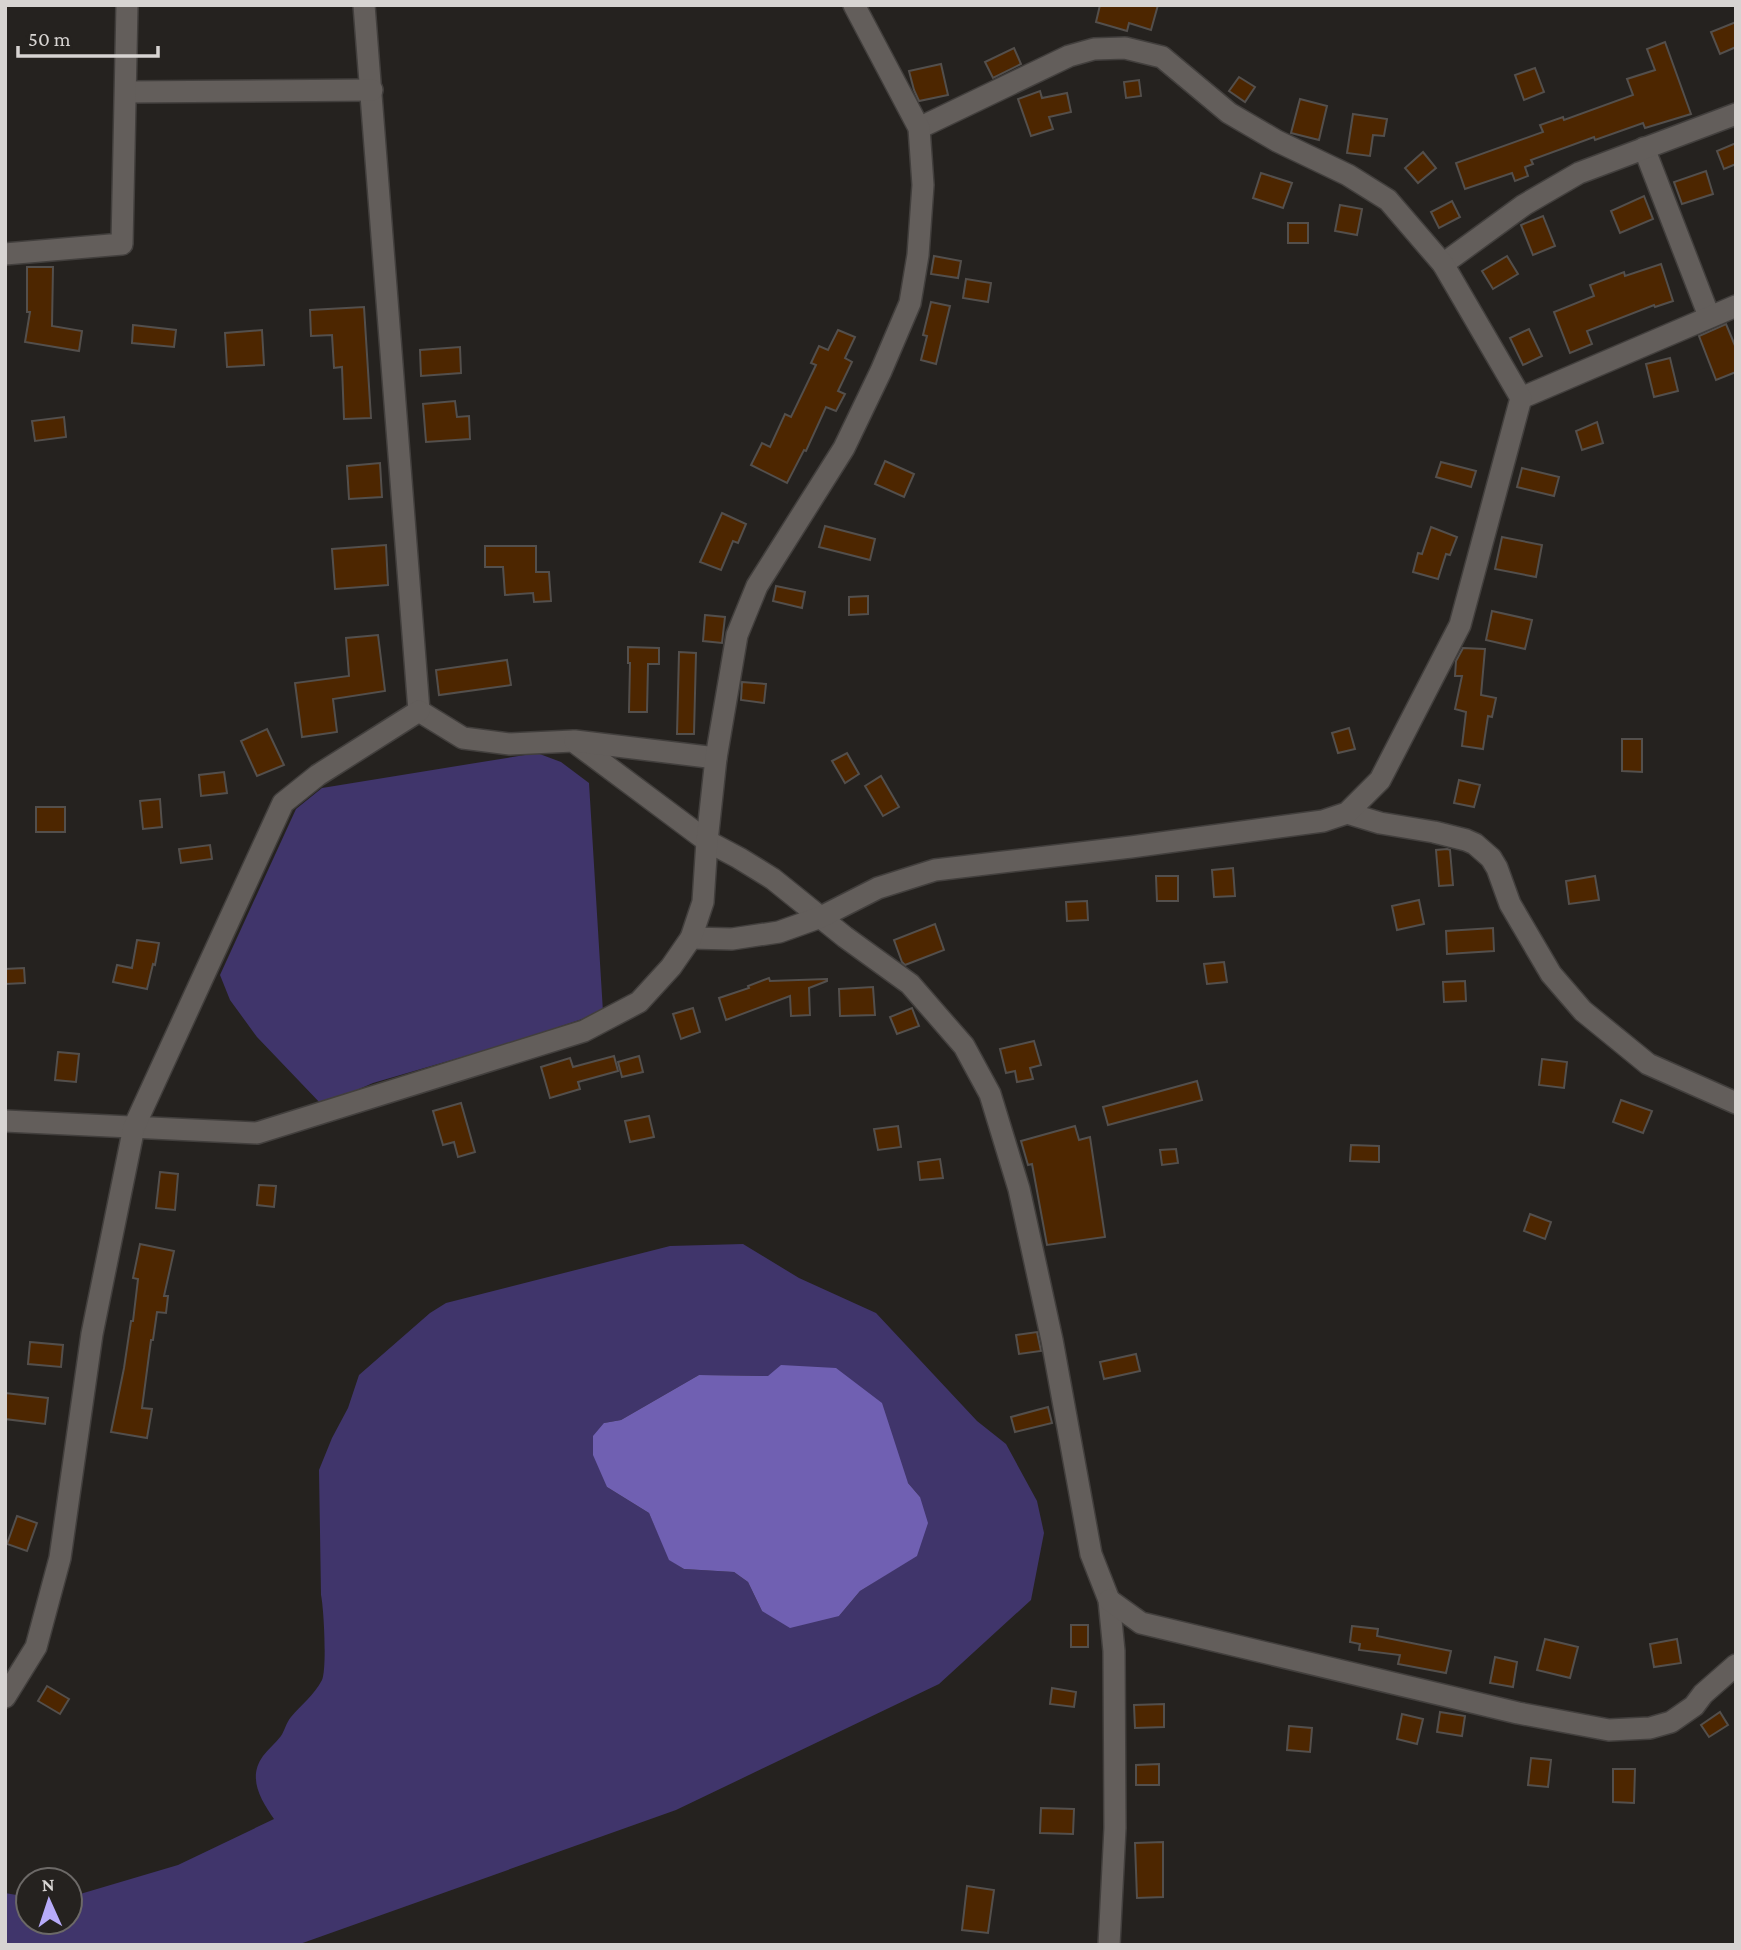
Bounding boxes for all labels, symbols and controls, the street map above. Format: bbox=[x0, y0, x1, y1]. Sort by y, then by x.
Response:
scale bar bbox=[18, 14, 158, 58]
text: 50 m bbox=[28, 27, 71, 51]
north arrow bbox=[14, 1866, 84, 1936]
text: N bbox=[41, 1874, 55, 1895]

